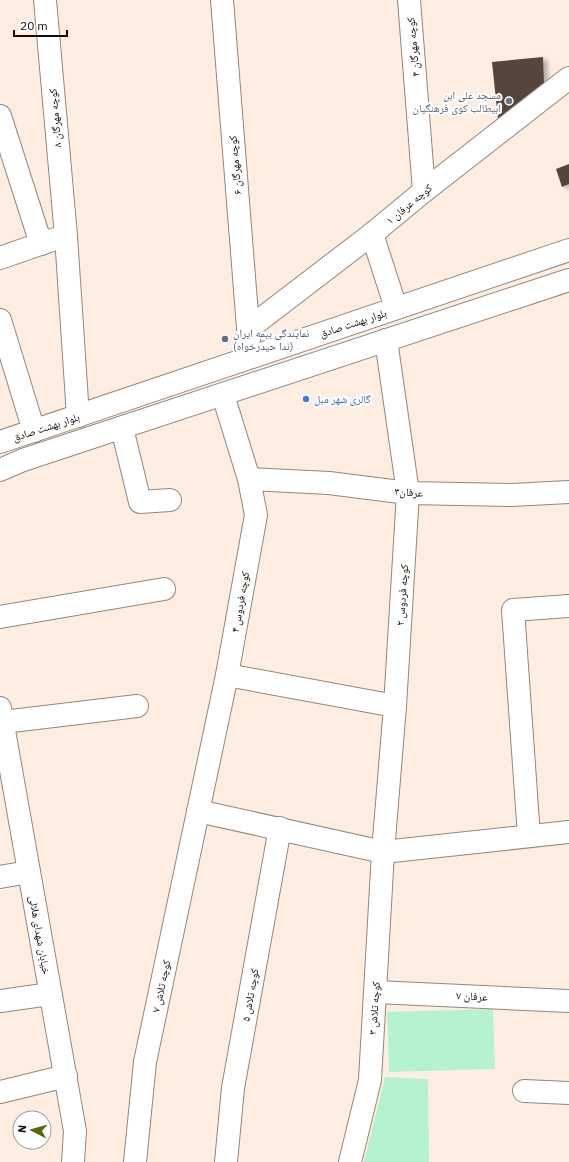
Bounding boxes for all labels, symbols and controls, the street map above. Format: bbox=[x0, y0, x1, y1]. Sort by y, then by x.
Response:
scale bar bbox=[14, 12, 67, 38]
street label: کوچه مهرگان ۴ bbox=[403, 16, 423, 77]
text: 20 m bbox=[20, 18, 48, 33]
street label: کوچه مهرگان ۸ bbox=[45, 87, 65, 148]
place label: مسجد علی ابن ابیطالب کوی فرهنگیان bbox=[413, 88, 501, 115]
marker: مسجد علی ابن ابیطالب کوی فرهنگیان bbox=[504, 96, 514, 106]
street label: کوچه مهرگان ۶ bbox=[225, 134, 245, 195]
street label: کوچه عرفان ۱ bbox=[383, 180, 435, 227]
street label: بلوار بهشت صادق bbox=[318, 306, 388, 340]
place label: نمایندگی بیمه ایران (ندا حیدرخواه) bbox=[233, 326, 309, 353]
marker: نمایندگی بیمه ایران (ندا حیدرخواه) bbox=[220, 334, 230, 344]
place label: گالری شهر مبل bbox=[314, 392, 371, 406]
marker: گالری شهر مبل bbox=[301, 394, 311, 404]
street label: بلوار بهشت صادق bbox=[11, 410, 81, 444]
street label: عرفان۳ bbox=[394, 484, 424, 500]
street label: کوچه فردوس ۲ bbox=[393, 563, 411, 626]
street label: کوچه فردوس ۴ bbox=[228, 570, 252, 634]
street label: خیابان شهدای هلالی bbox=[26, 895, 54, 975]
street label: کوچه تلاش ۷ bbox=[149, 958, 173, 1014]
street label: کوچه تلاش ۵ bbox=[238, 967, 262, 1023]
street label: کوچه تلاش ۳ bbox=[365, 980, 383, 1035]
street label: عرفان ۷ bbox=[456, 988, 488, 1004]
north arrow bbox=[12, 1110, 52, 1150]
text: N bbox=[15, 1124, 29, 1134]

